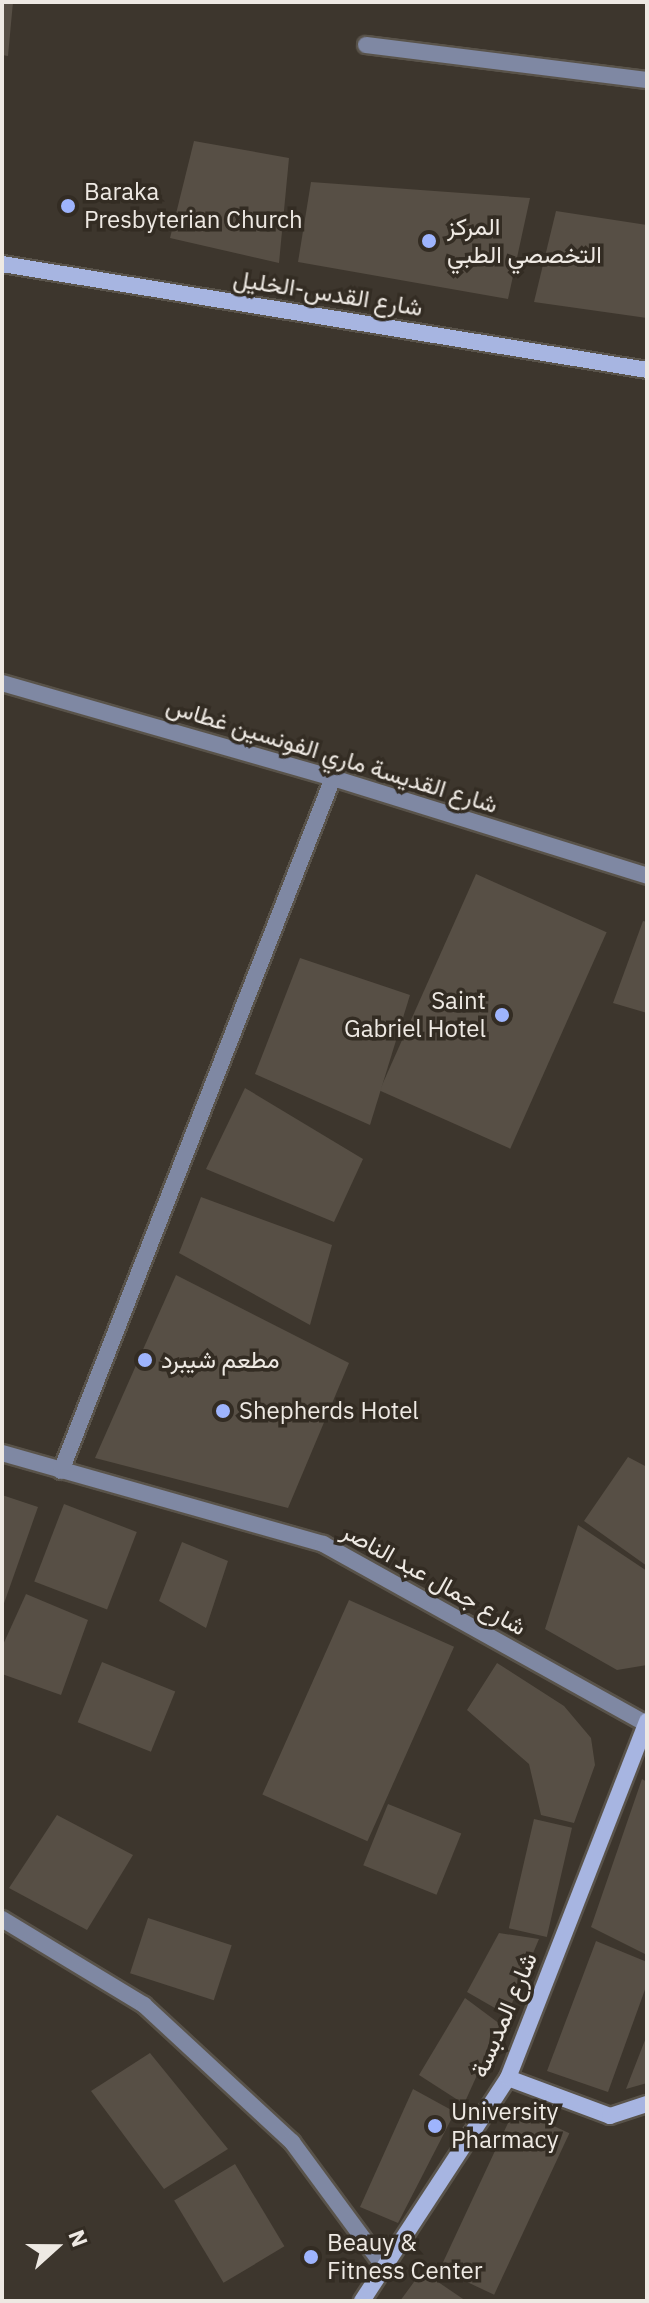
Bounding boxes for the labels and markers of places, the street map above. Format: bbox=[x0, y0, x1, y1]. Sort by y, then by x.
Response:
place label: Baraka Presbyterian Church bbox=[84, 178, 303, 234]
marker: Baraka Presbyterian Church bbox=[59, 197, 77, 215]
place label: المركز التخصصي الطبي bbox=[447, 213, 602, 269]
marker: المركز التخصصي الطبي bbox=[418, 230, 440, 252]
place label: Saint Gabriel Hotel bbox=[344, 987, 486, 1043]
marker: Saint Gabriel Hotel bbox=[493, 1006, 511, 1024]
place label: مطعم شيبرد bbox=[161, 1346, 279, 1374]
marker: مطعم شيبرد bbox=[136, 1351, 154, 1369]
place label: Shepherds Hotel bbox=[239, 1397, 419, 1425]
marker: Shepherds Hotel bbox=[214, 1402, 232, 1420]
place label: University Pharmacy bbox=[451, 2098, 559, 2154]
marker: University Pharmacy bbox=[426, 2117, 444, 2135]
place label: Beauy & Fitness Center bbox=[327, 2229, 483, 2285]
marker: Beauy & Fitness Center bbox=[302, 2248, 320, 2266]

